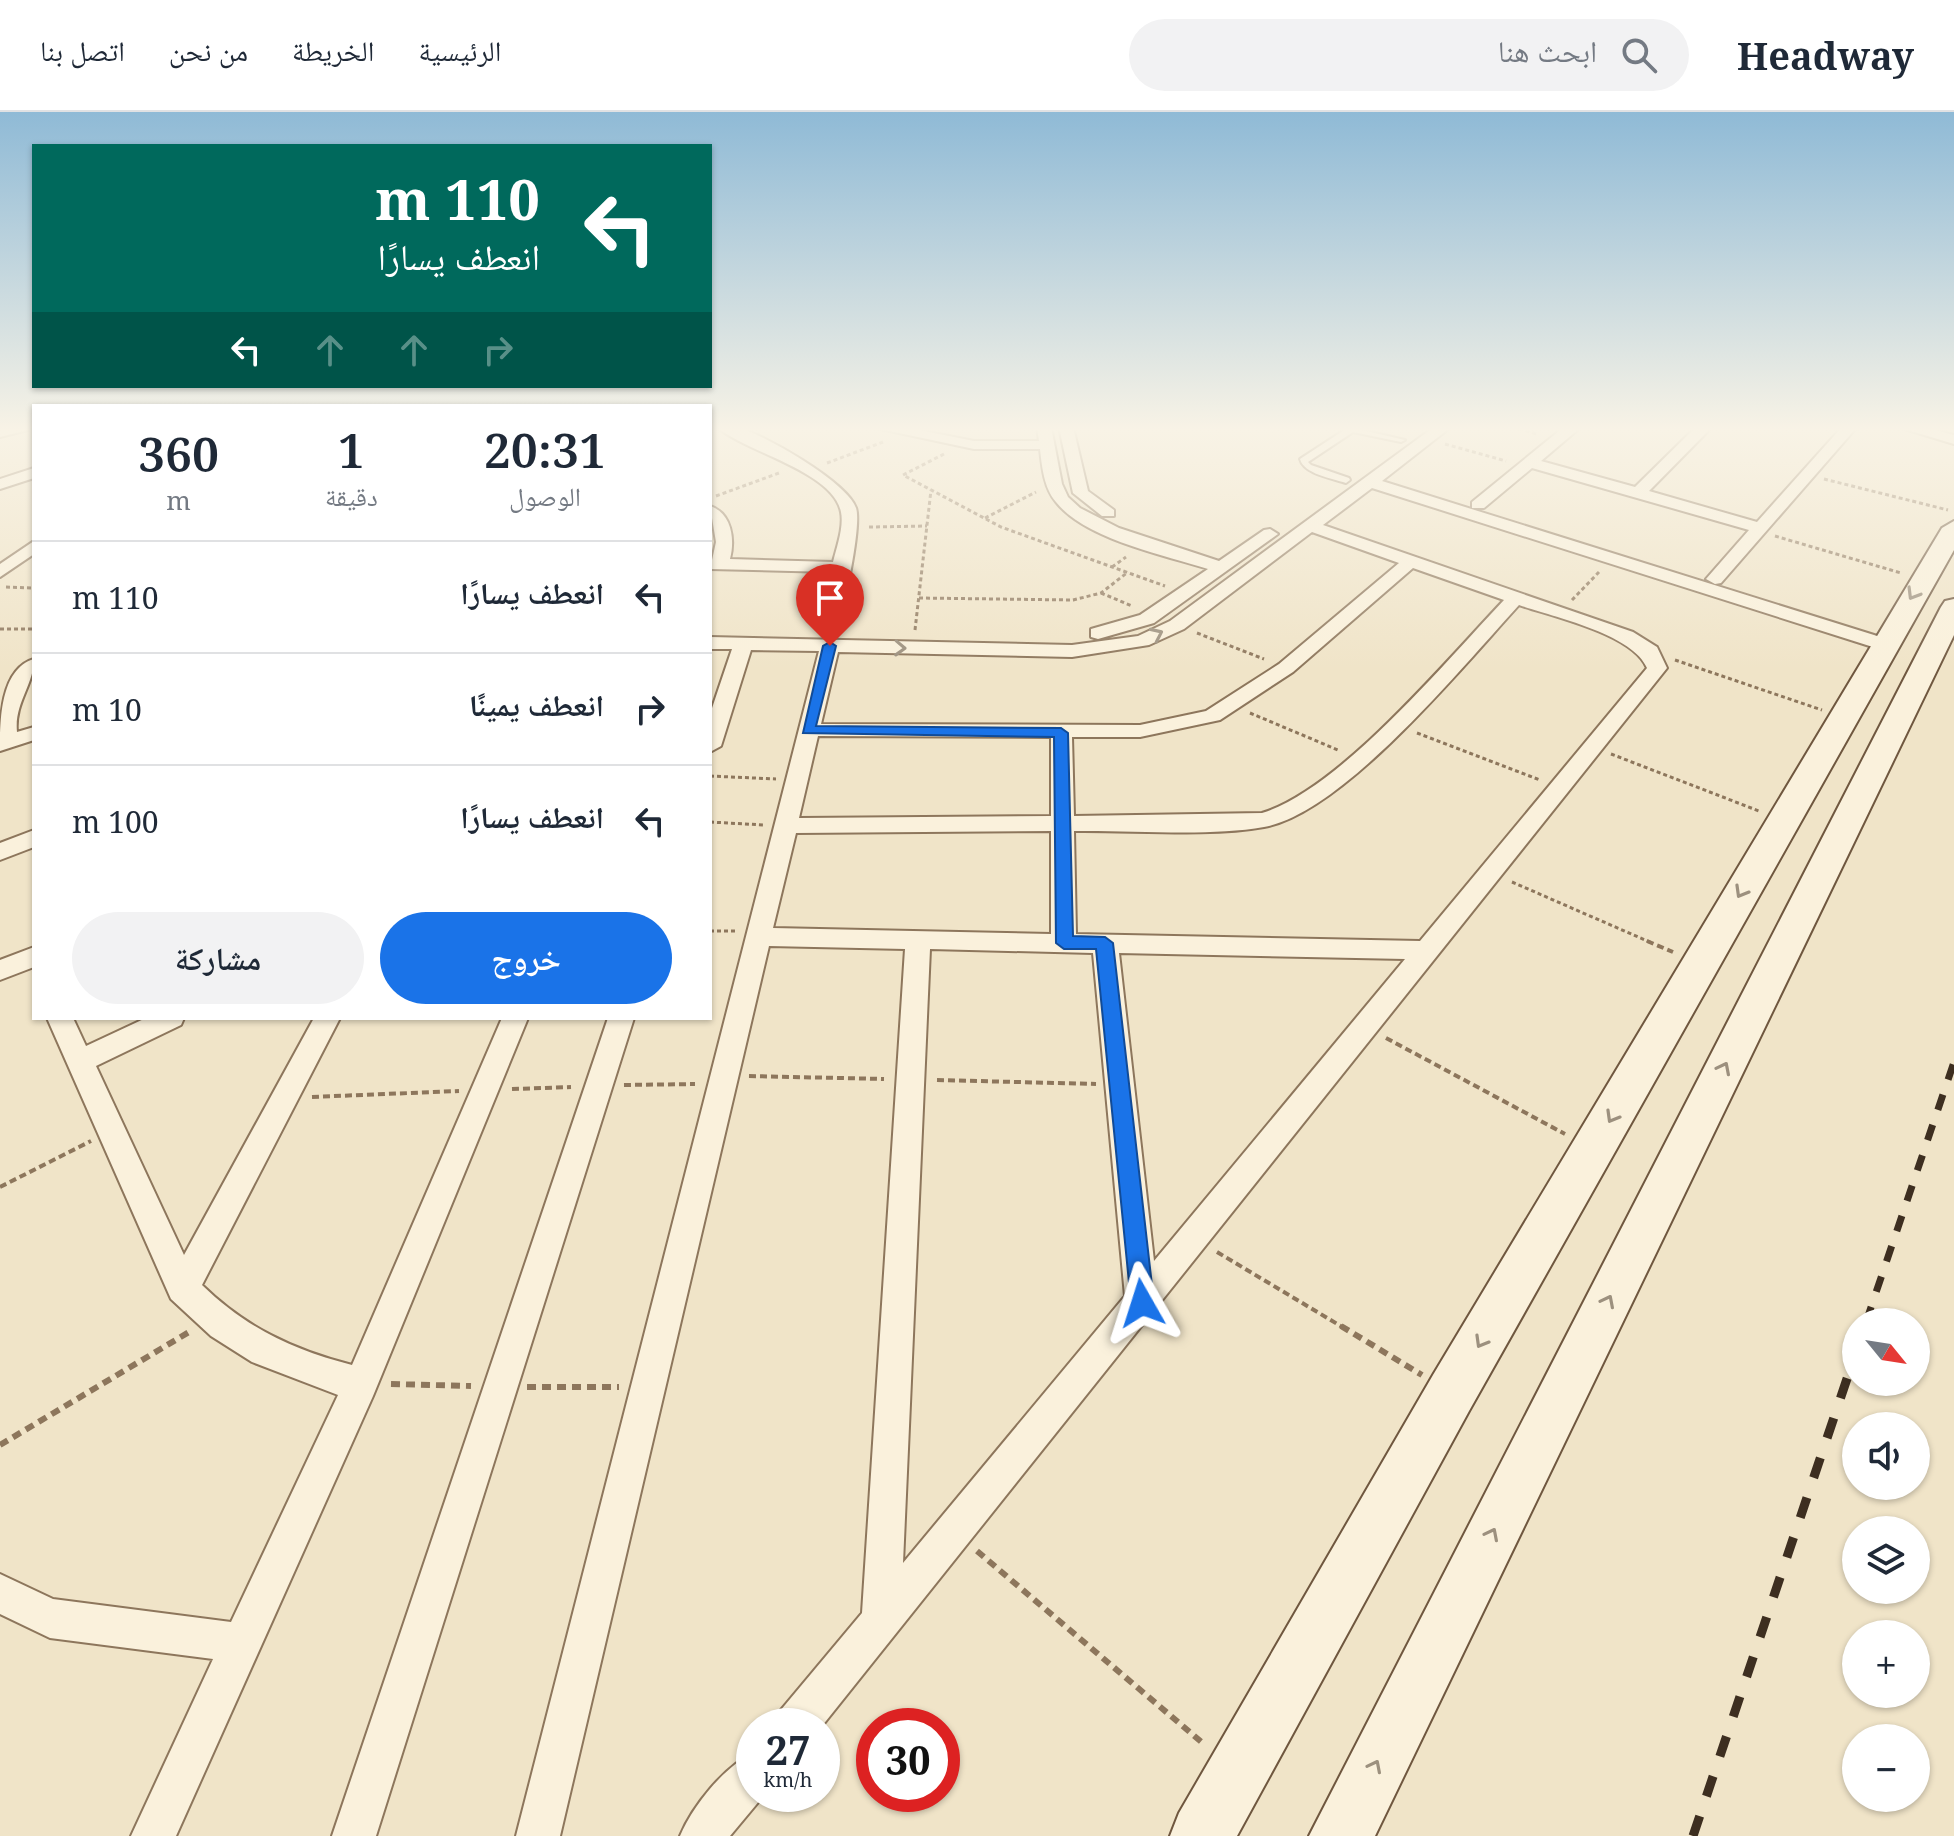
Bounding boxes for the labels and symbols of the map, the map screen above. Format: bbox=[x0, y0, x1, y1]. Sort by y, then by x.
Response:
pin bbox=[796, 564, 864, 646]
one-way arrow bbox=[1907, 585, 1923, 600]
one-way arrow bbox=[1149, 628, 1164, 644]
one-way arrow bbox=[894, 639, 907, 656]
one-way arrow bbox=[1735, 883, 1751, 898]
one-way arrow bbox=[1714, 1062, 1730, 1077]
one-way arrow bbox=[1606, 1108, 1622, 1123]
position arrow bbox=[1100, 1261, 1184, 1345]
one-way arrow bbox=[1598, 1294, 1613, 1309]
north arrow bbox=[1842, 1308, 1930, 1396]
one-way arrow bbox=[1475, 1333, 1491, 1348]
one-way arrow bbox=[1482, 1527, 1497, 1542]
speed limit sign: 30 bbox=[856, 1708, 960, 1812]
one-way arrow bbox=[1366, 1760, 1381, 1775]

